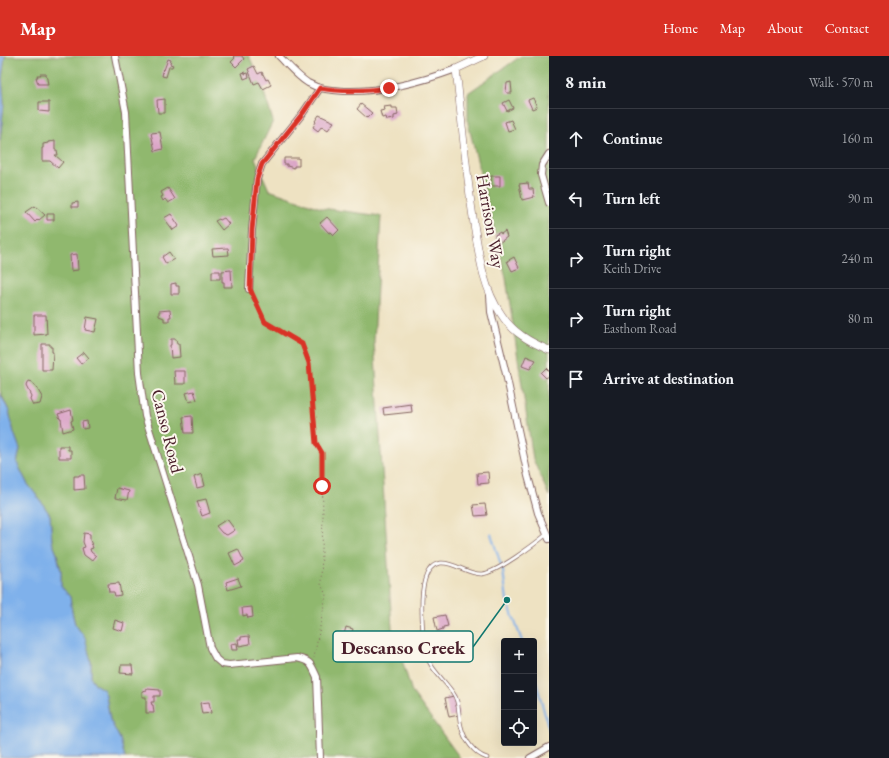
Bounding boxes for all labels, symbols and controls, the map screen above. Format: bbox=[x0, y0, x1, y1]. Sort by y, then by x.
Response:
text: Map bbox=[20, 16, 56, 41]
text: Home bbox=[663, 19, 698, 37]
text: Map bbox=[720, 19, 745, 37]
text: About bbox=[767, 19, 803, 37]
text: Contact bbox=[825, 19, 869, 37]
text: 8 min bbox=[565, 71, 606, 93]
text: Walk · 570 m bbox=[809, 74, 873, 91]
route end bbox=[380, 79, 398, 97]
icon: ahead bbox=[565, 128, 587, 150]
text: Continue bbox=[603, 129, 663, 148]
text: 160 m bbox=[842, 130, 873, 147]
street label: Harrison Way bbox=[471, 172, 511, 270]
icon: left bbox=[565, 188, 587, 210]
text: Turn left bbox=[603, 189, 660, 208]
text: 90 m bbox=[848, 190, 873, 207]
text: Turn right bbox=[603, 241, 671, 260]
icon: right bbox=[565, 248, 587, 270]
text: 240 m bbox=[842, 250, 873, 267]
text: Keith Drive bbox=[603, 260, 661, 277]
text: Turn right bbox=[603, 301, 671, 320]
icon: right bbox=[565, 308, 587, 330]
text: 80 m bbox=[848, 310, 873, 327]
text: Easthom Road bbox=[603, 320, 677, 337]
icon: arrive bbox=[565, 368, 587, 390]
text: Arrive at destination bbox=[603, 369, 734, 388]
street label: Canso Road bbox=[147, 387, 190, 476]
route start bbox=[313, 477, 331, 495]
callout: Descanso Creek bbox=[333, 631, 473, 662]
text: Descanso Creek bbox=[341, 635, 466, 660]
map controls bbox=[501, 638, 537, 746]
button: + bbox=[501, 638, 537, 674]
button: − bbox=[501, 674, 537, 710]
button: locate bbox=[501, 710, 537, 746]

